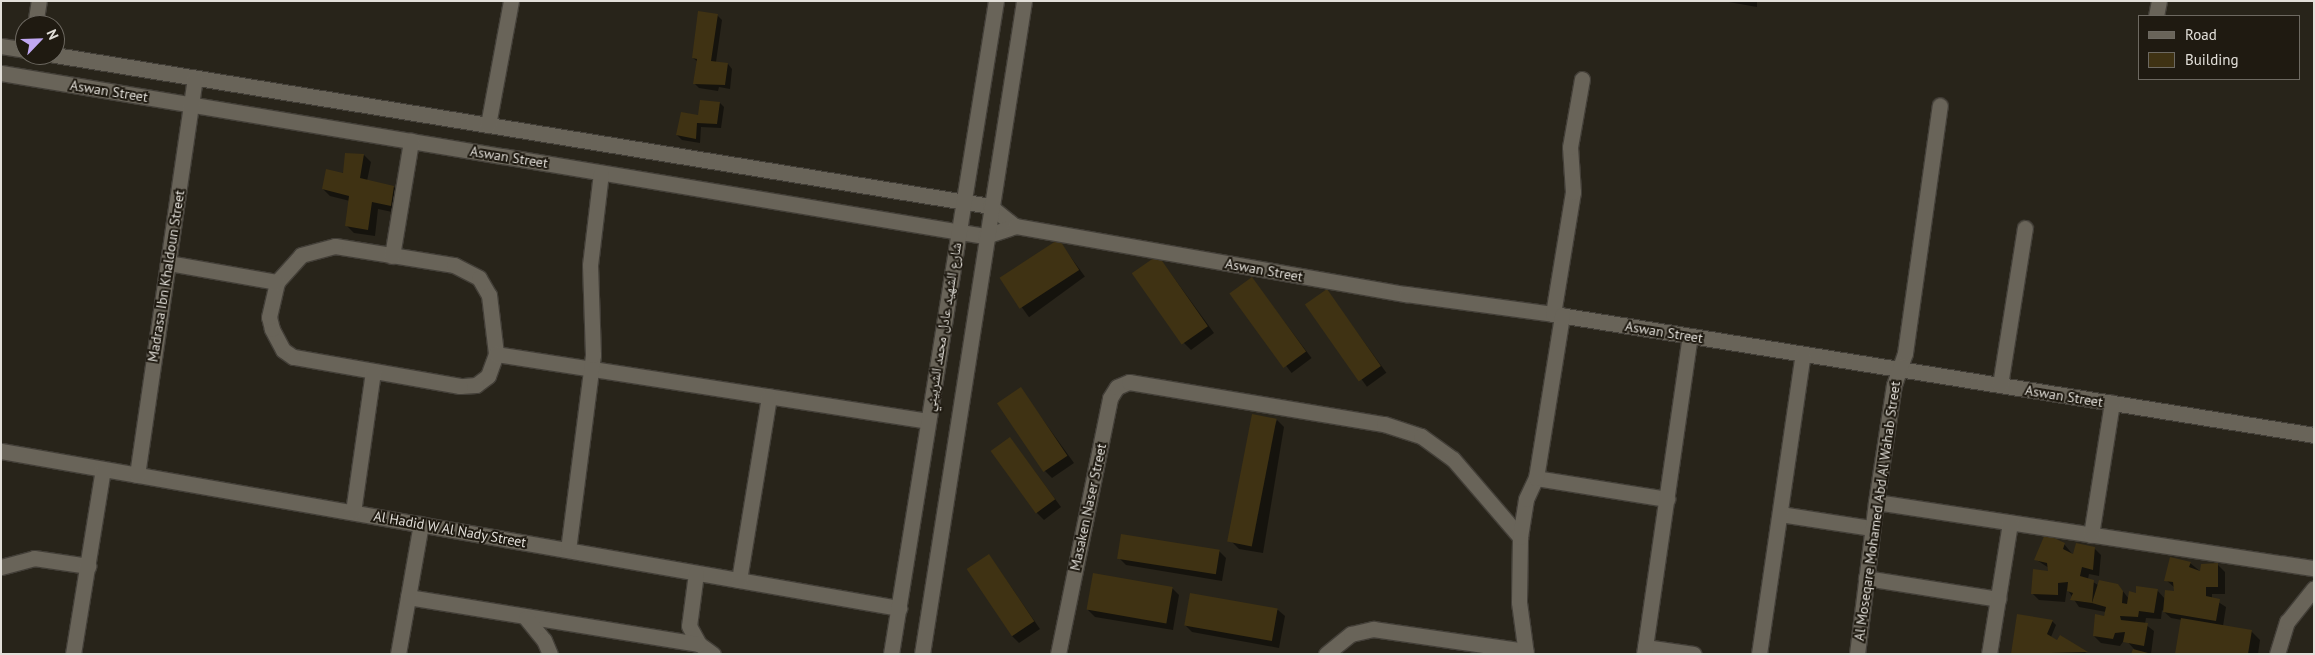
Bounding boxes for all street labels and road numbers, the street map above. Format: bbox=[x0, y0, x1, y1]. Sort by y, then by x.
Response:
street label: Aswan Street bbox=[69, 77, 149, 105]
street label: Aswan Street bbox=[469, 143, 549, 171]
street label: Madrasa Ibn Khaldoun Street bbox=[144, 189, 188, 363]
street label: شارع الشهيد عادل محمد الشربيني bbox=[921, 241, 965, 413]
street label: Aswan Street bbox=[1224, 255, 1304, 285]
street label: Aswan Street bbox=[1624, 318, 1704, 346]
street label: Al Moseqare Mohamed Abd Al Wahab Street bbox=[1850, 380, 1904, 642]
street label: Aswan Street bbox=[2024, 382, 2104, 410]
street label: Masaken Naser Street bbox=[1066, 442, 1110, 572]
street label: Al Hadid W Al Nady Street bbox=[372, 507, 528, 551]

